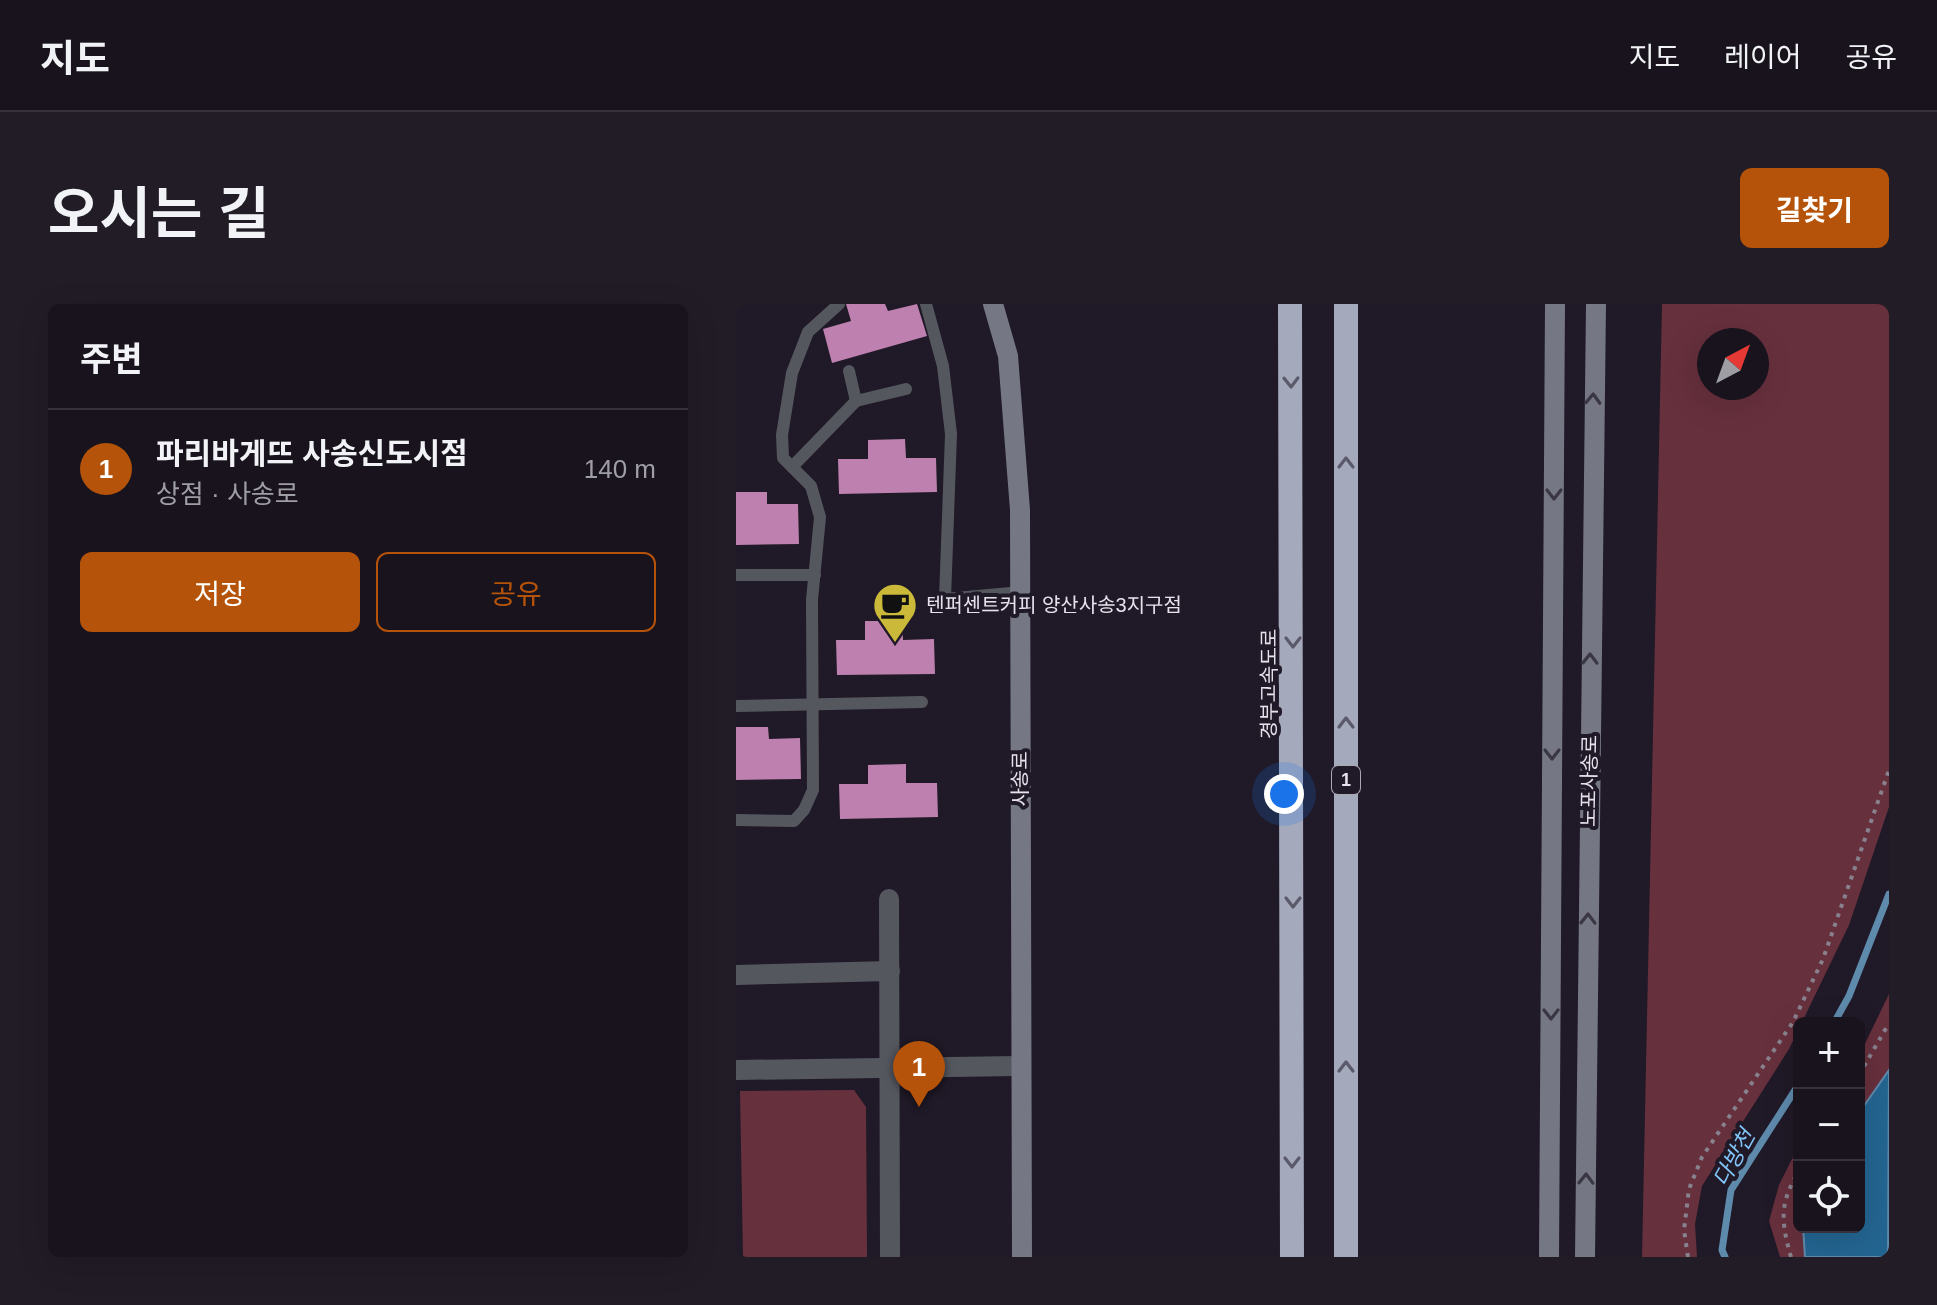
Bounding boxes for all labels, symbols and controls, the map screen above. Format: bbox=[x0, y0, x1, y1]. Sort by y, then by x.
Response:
text: 지도 bbox=[40, 38, 110, 80]
text: 지도 bbox=[1629, 42, 1680, 73]
text: 레이어 bbox=[1724, 42, 1801, 73]
text: 공유 bbox=[1845, 42, 1897, 73]
button: 길찾기 bbox=[1740, 168, 1889, 248]
text: 오시는 길 bbox=[48, 182, 270, 245]
north arrow bbox=[1697, 328, 1769, 400]
text: 주변 bbox=[80, 340, 143, 378]
one-way arrow bbox=[1283, 376, 1300, 389]
one-way arrow bbox=[1584, 392, 1602, 405]
text: 파리바게뜨 사송신도시점 bbox=[156, 437, 468, 470]
text: 1 bbox=[99, 454, 113, 484]
text: 140 m bbox=[584, 454, 656, 484]
one-way arrow bbox=[1337, 456, 1355, 469]
text: 상점 · 사송로 bbox=[156, 479, 299, 509]
one-way arrow bbox=[1545, 488, 1563, 501]
button: 저장 bbox=[80, 552, 360, 632]
button: 공유 bbox=[376, 552, 656, 632]
cafe icon: 텐퍼센트커피 양산사송3지구점 bbox=[871, 581, 919, 644]
place label: 텐퍼센트커피 양산사송3지구점 bbox=[926, 594, 1182, 616]
street label: 경부고속도로 bbox=[1258, 629, 1280, 739]
one-way arrow bbox=[1284, 636, 1302, 649]
one-way arrow bbox=[1581, 652, 1599, 665]
one-way arrow bbox=[1337, 716, 1355, 729]
street label: 노포사송로 bbox=[1577, 735, 1601, 827]
one-way arrow bbox=[1543, 748, 1561, 761]
street label: 사송로 bbox=[1009, 751, 1031, 807]
road number: 1 bbox=[1332, 766, 1360, 794]
your location bbox=[1264, 774, 1304, 814]
one-way arrow bbox=[1284, 896, 1302, 909]
one-way arrow bbox=[1579, 912, 1597, 925]
one-way arrow bbox=[1542, 1008, 1560, 1021]
map controls bbox=[1793, 1017, 1865, 1233]
button: + bbox=[1793, 1017, 1865, 1089]
pin: 1 bbox=[893, 1041, 945, 1107]
one-way arrow bbox=[1337, 1060, 1355, 1073]
button: − bbox=[1793, 1089, 1865, 1161]
water label: 다방천 bbox=[1708, 1123, 1761, 1191]
one-way arrow bbox=[1283, 1156, 1301, 1169]
button: locate bbox=[1793, 1161, 1865, 1233]
one-way arrow bbox=[1577, 1172, 1594, 1185]

